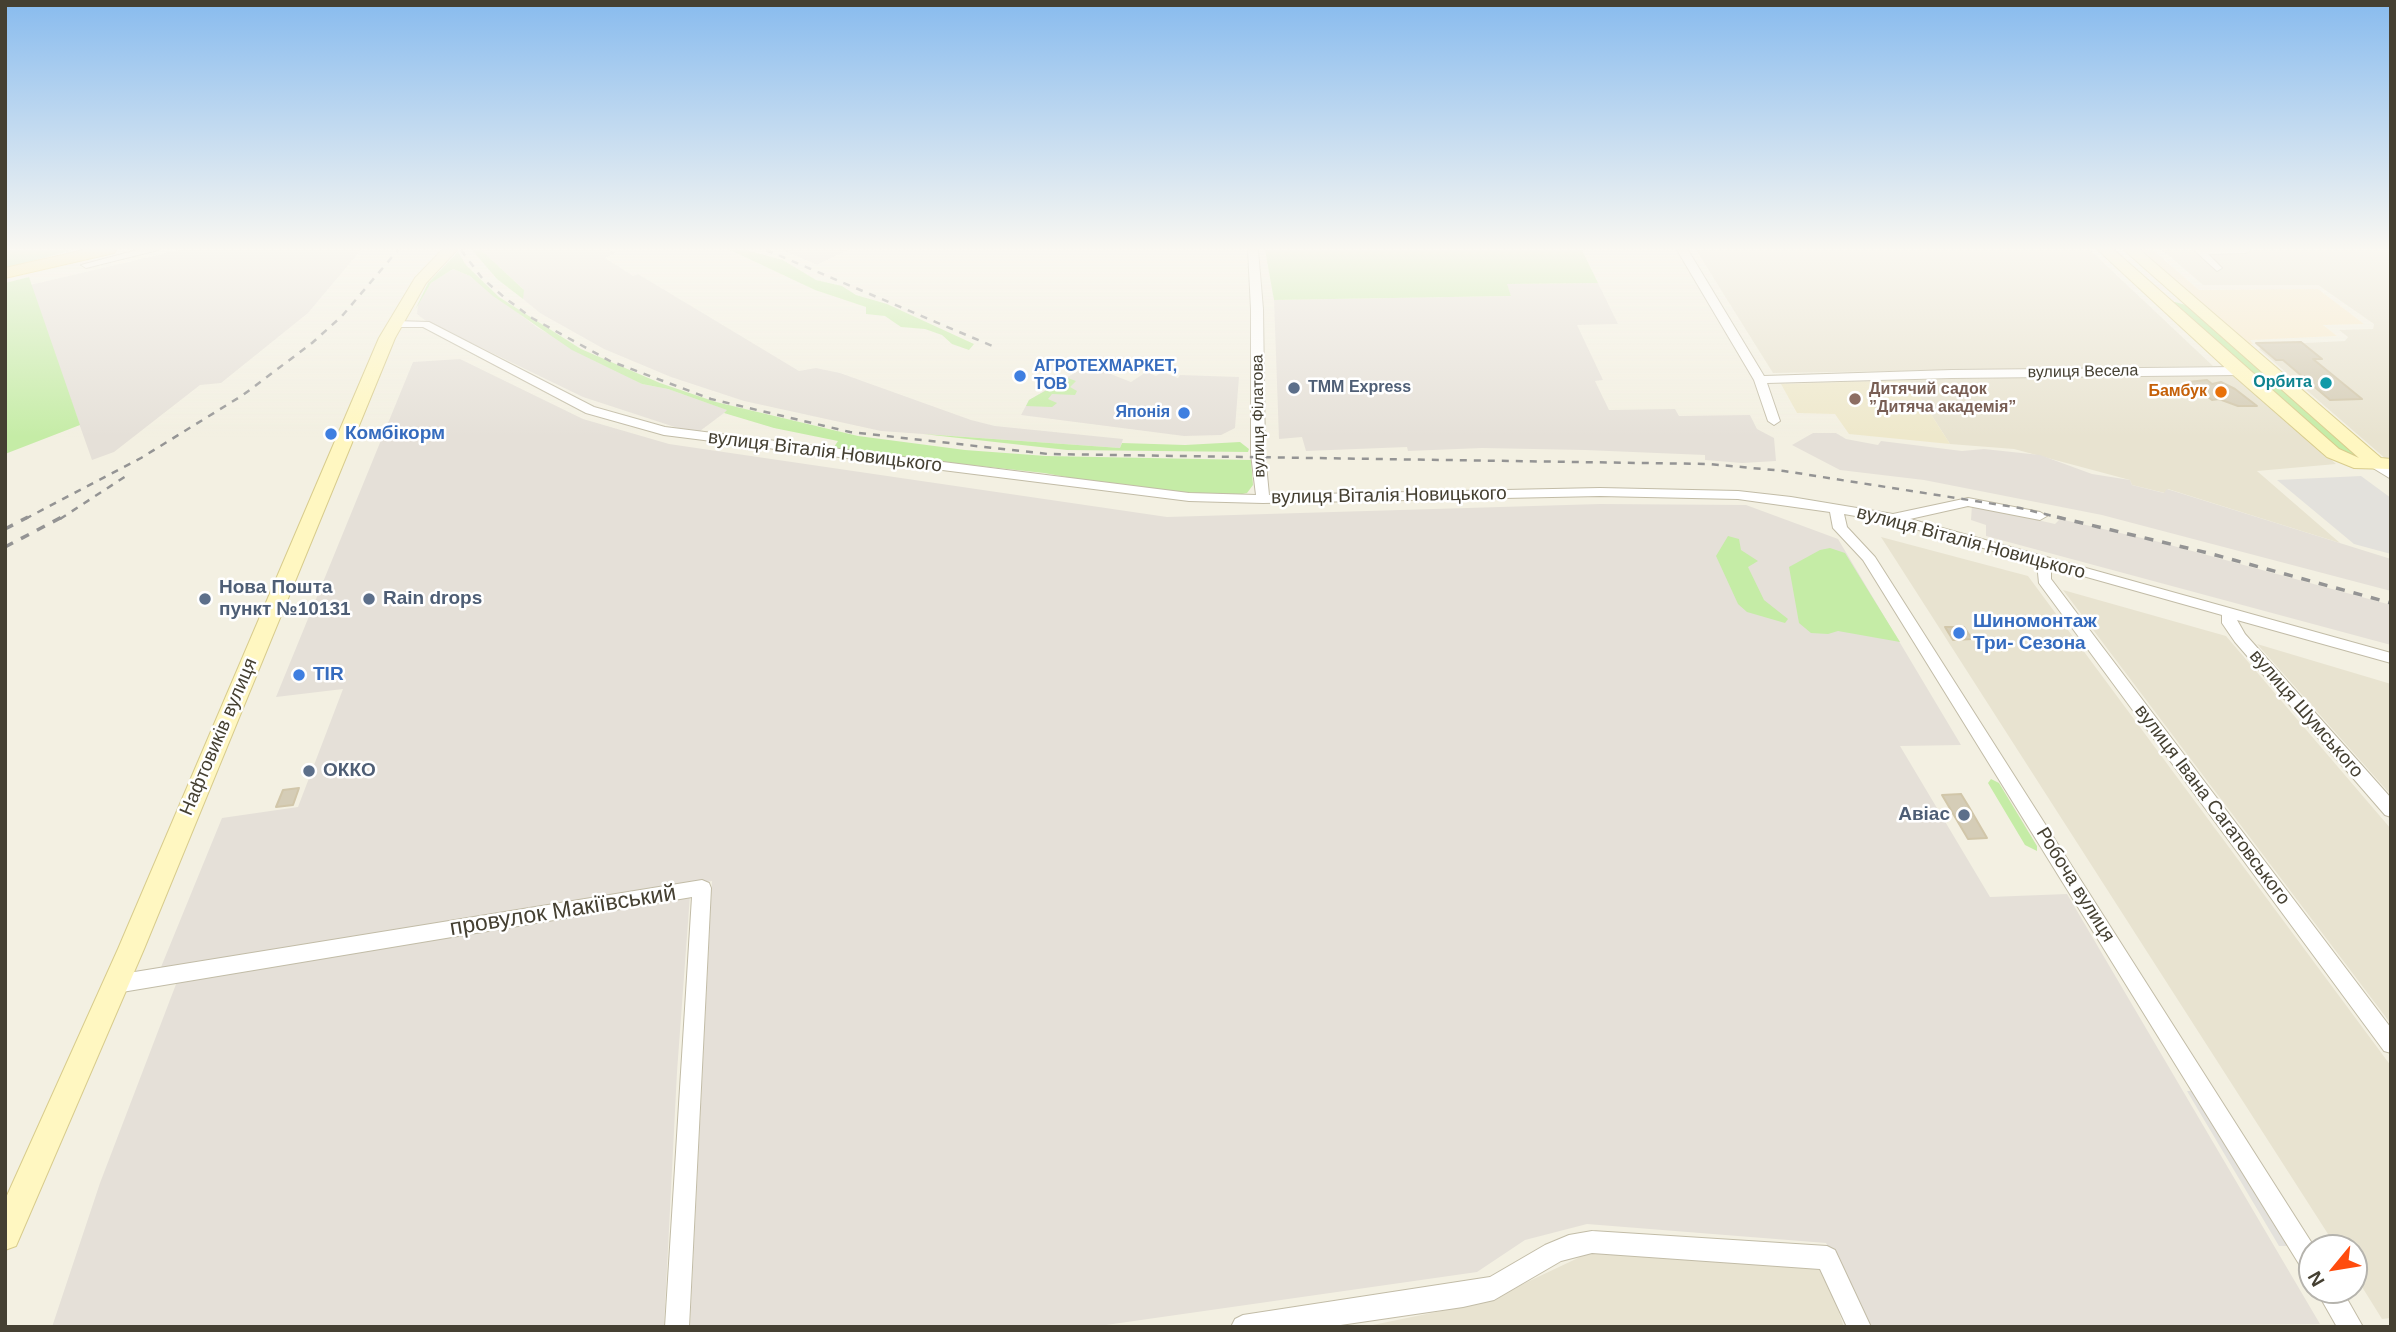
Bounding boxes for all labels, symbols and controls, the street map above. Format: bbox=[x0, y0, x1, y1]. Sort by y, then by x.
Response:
street label: вулиця Філатова bbox=[1248, 354, 1270, 478]
place label: АГРОТЕХМАРКЕТ, ТОВ bbox=[1034, 357, 1177, 395]
street label: вулиця Весела bbox=[2028, 361, 2138, 383]
marker: АГРОТЕХМАРКЕТ, ТОВ bbox=[1012, 368, 1028, 384]
place label: Орбита bbox=[2253, 373, 2312, 393]
marker: Орбита bbox=[2318, 375, 2334, 391]
place label: TMM Express bbox=[1308, 378, 1411, 398]
marker: TMM Express bbox=[1286, 380, 1302, 396]
place label: Дитячий садок ”Дитяча академія” bbox=[1869, 380, 2016, 418]
place label: Бамбук bbox=[2148, 382, 2207, 402]
marker: Бамбук bbox=[2213, 384, 2229, 400]
marker: Дитячий садок ”Дитяча академія” bbox=[1847, 391, 1863, 407]
place label: Японія bbox=[1116, 403, 1170, 423]
marker: Японія bbox=[1176, 405, 1192, 421]
place label: Комбікорм bbox=[345, 423, 445, 445]
marker: Комбікорм bbox=[323, 426, 339, 442]
street label: вулиця Віталія Новицького bbox=[707, 426, 943, 478]
street label: вулиця Віталія Новицького bbox=[1271, 483, 1507, 509]
street label: вулиця Віталія Новицького bbox=[1854, 501, 2088, 585]
place label: Нова Пошта пункт №10131 bbox=[219, 577, 351, 621]
place label: Rain drops bbox=[383, 588, 482, 610]
marker: Нова Пошта пункт №10131 bbox=[197, 591, 213, 607]
marker: Rain drops bbox=[361, 591, 377, 607]
place label: Шиномонтаж Три- Сезона bbox=[1973, 611, 2097, 655]
marker: Шиномонтаж Три- Сезона bbox=[1951, 625, 1967, 641]
street label: вулиця Шумського bbox=[2244, 645, 2368, 783]
street label: Нафтовиків вулиця bbox=[176, 655, 262, 819]
place label: TIR bbox=[313, 664, 344, 686]
marker: TIR bbox=[291, 667, 307, 683]
street label: вулиця Івана Сагатовського bbox=[2129, 700, 2295, 910]
place label: ОККО bbox=[323, 760, 376, 782]
marker: ОККО bbox=[301, 763, 317, 779]
place label: Авіас bbox=[1898, 804, 1950, 826]
marker: Авіас bbox=[1956, 807, 1972, 823]
street label: Робоча вулиця bbox=[2031, 823, 2119, 947]
street label: провулок Макіївський bbox=[448, 879, 678, 943]
north arrow bbox=[2298, 1234, 2368, 1304]
text: N bbox=[2304, 1268, 2329, 1290]

